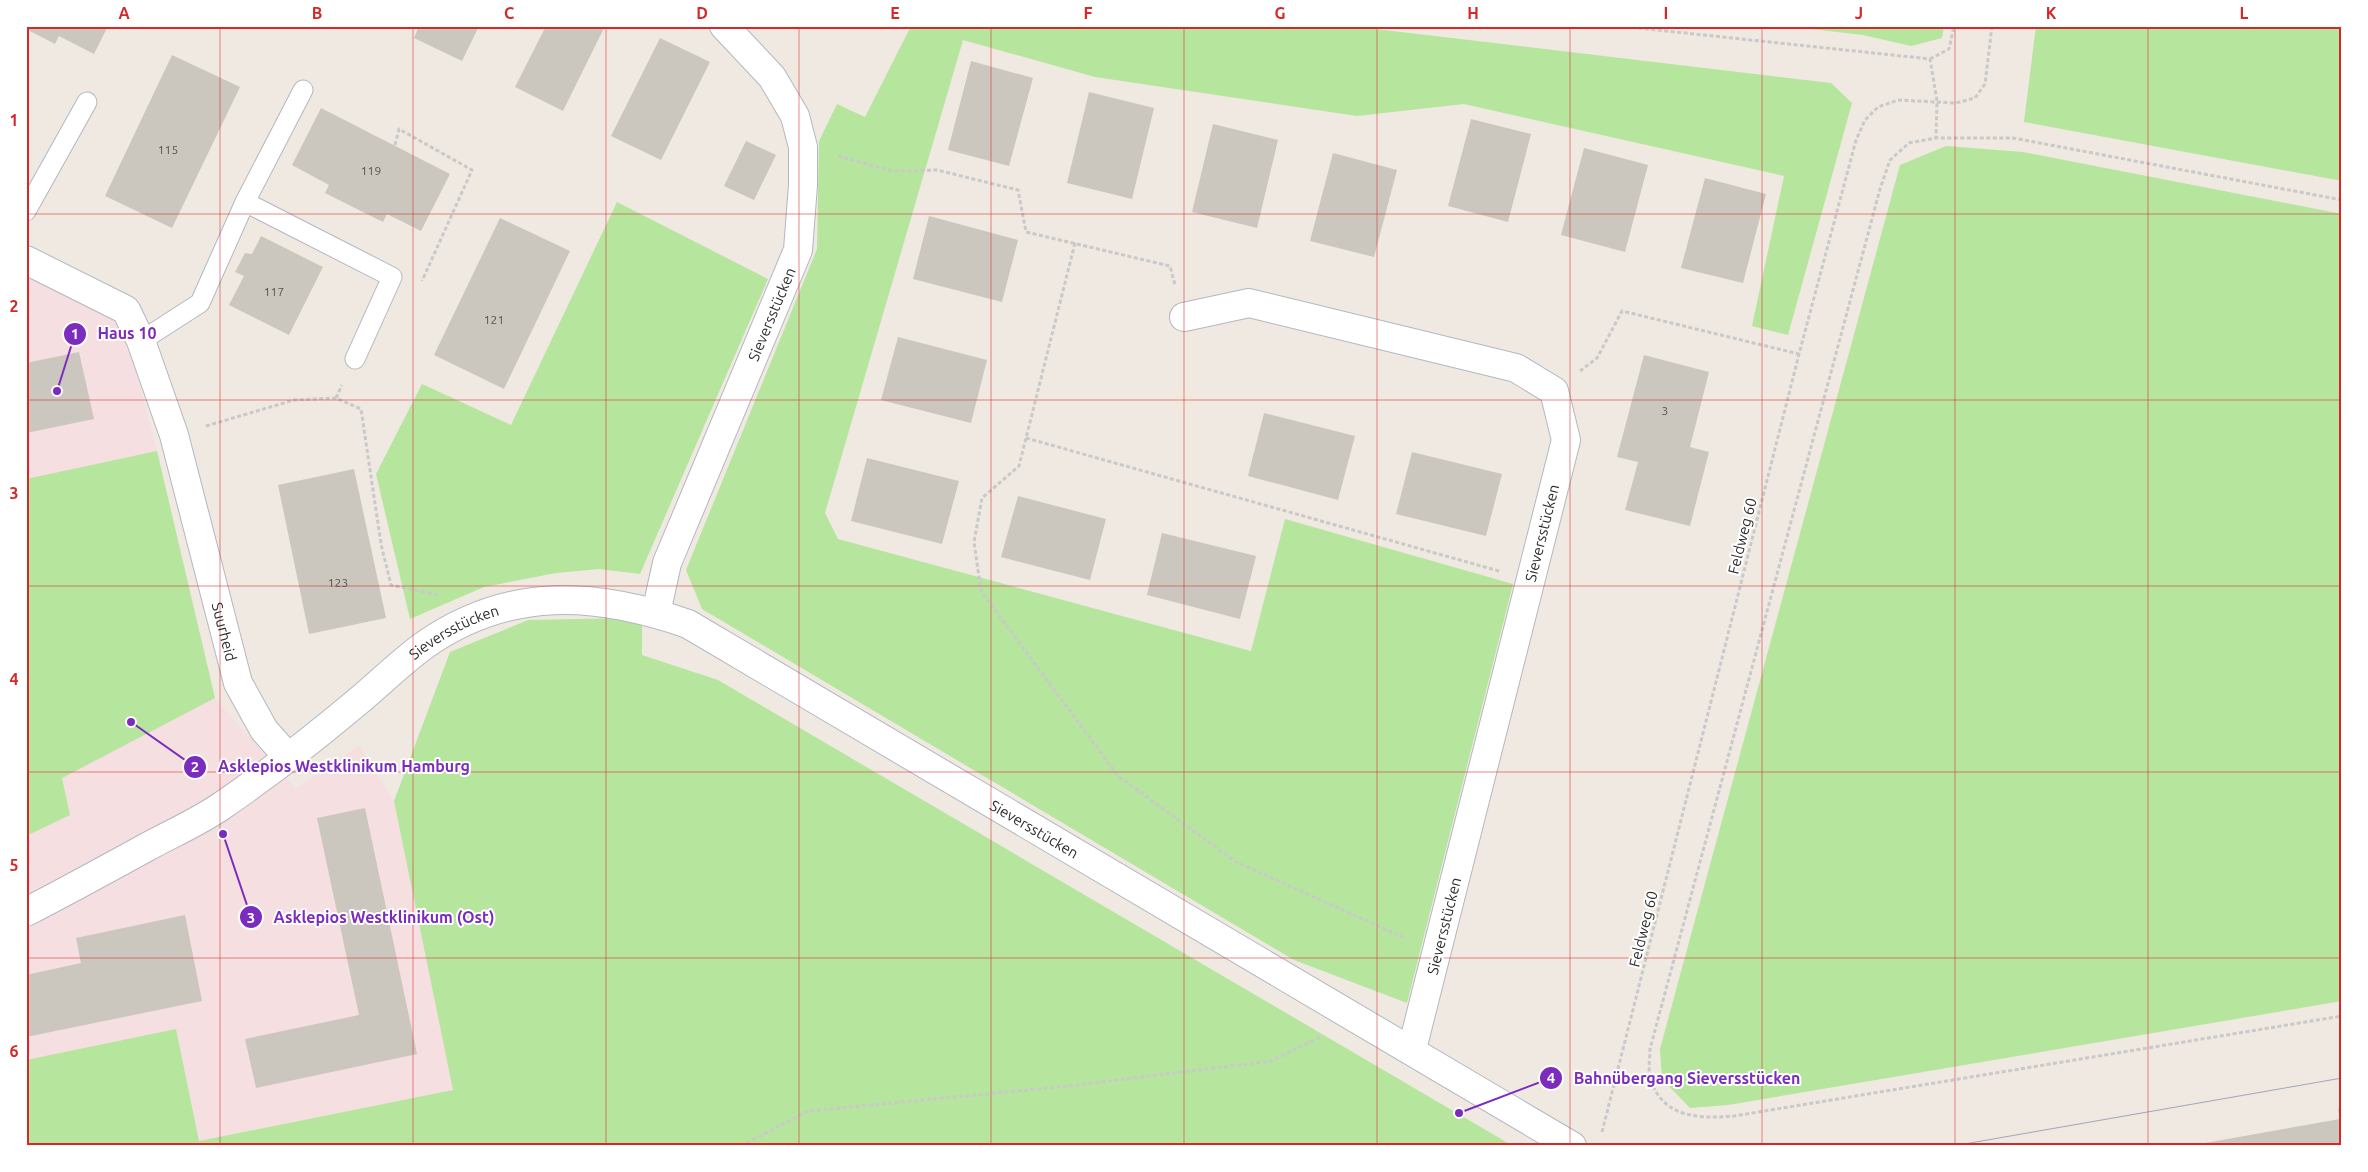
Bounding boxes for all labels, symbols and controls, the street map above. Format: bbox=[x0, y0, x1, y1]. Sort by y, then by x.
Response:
text: A bbox=[118, 4, 130, 22]
text: B bbox=[312, 4, 322, 22]
text: C bbox=[504, 4, 514, 22]
text: D bbox=[696, 4, 708, 22]
text: E bbox=[890, 4, 900, 22]
text: F bbox=[1084, 4, 1093, 22]
text: G bbox=[1274, 4, 1286, 22]
text: H bbox=[1467, 4, 1479, 22]
text: I bbox=[1664, 4, 1668, 22]
text: J bbox=[1855, 4, 1863, 22]
text: K bbox=[2046, 4, 2057, 22]
text: L bbox=[2240, 4, 2249, 22]
text: 1 bbox=[9, 111, 19, 129]
house number: 115 bbox=[158, 143, 178, 156]
house number: 119 bbox=[361, 164, 381, 177]
street label: Sieversstücken bbox=[744, 265, 798, 363]
house number: 117 bbox=[264, 285, 284, 298]
text: 2 bbox=[9, 297, 19, 315]
house number: 121 bbox=[484, 313, 504, 326]
callout: Haus 10 bbox=[63, 318, 167, 349]
text: Haus 10 bbox=[97, 324, 157, 342]
text: 1 bbox=[71, 325, 79, 342]
house number: 3 bbox=[1662, 404, 1668, 417]
street label: Sieversstücken bbox=[1522, 483, 1562, 583]
text: 3 bbox=[9, 484, 19, 502]
street label: Feldweg 60 bbox=[1724, 496, 1760, 576]
house number: 123 bbox=[328, 576, 348, 589]
street label: Suurheid bbox=[209, 601, 240, 663]
street label: Sieversstücken bbox=[405, 601, 501, 662]
text: 4 bbox=[9, 670, 19, 688]
callout: Asklepios Westklinikum Hamburg bbox=[183, 751, 480, 782]
text: Asklepios Westklinikum Hamburg bbox=[218, 757, 470, 775]
text: 2 bbox=[191, 758, 199, 775]
street label: Sieversstücken bbox=[987, 796, 1082, 861]
text: 5 bbox=[9, 856, 19, 874]
street label: Sieversstücken bbox=[1424, 876, 1464, 976]
street label: Feldweg 60 bbox=[1625, 889, 1661, 969]
callout: Asklepios Westklinikum (Ost) bbox=[238, 902, 504, 933]
text: Asklepios Westklinikum (Ost) bbox=[274, 908, 494, 927]
text: 3 bbox=[247, 909, 255, 926]
text: 6 bbox=[9, 1042, 19, 1060]
callout: Bahnübergang Sieversstücken bbox=[1539, 1063, 1810, 1094]
text: 4 bbox=[1547, 1069, 1555, 1086]
text: Bahnübergang Sieversstücken bbox=[1574, 1069, 1800, 1087]

